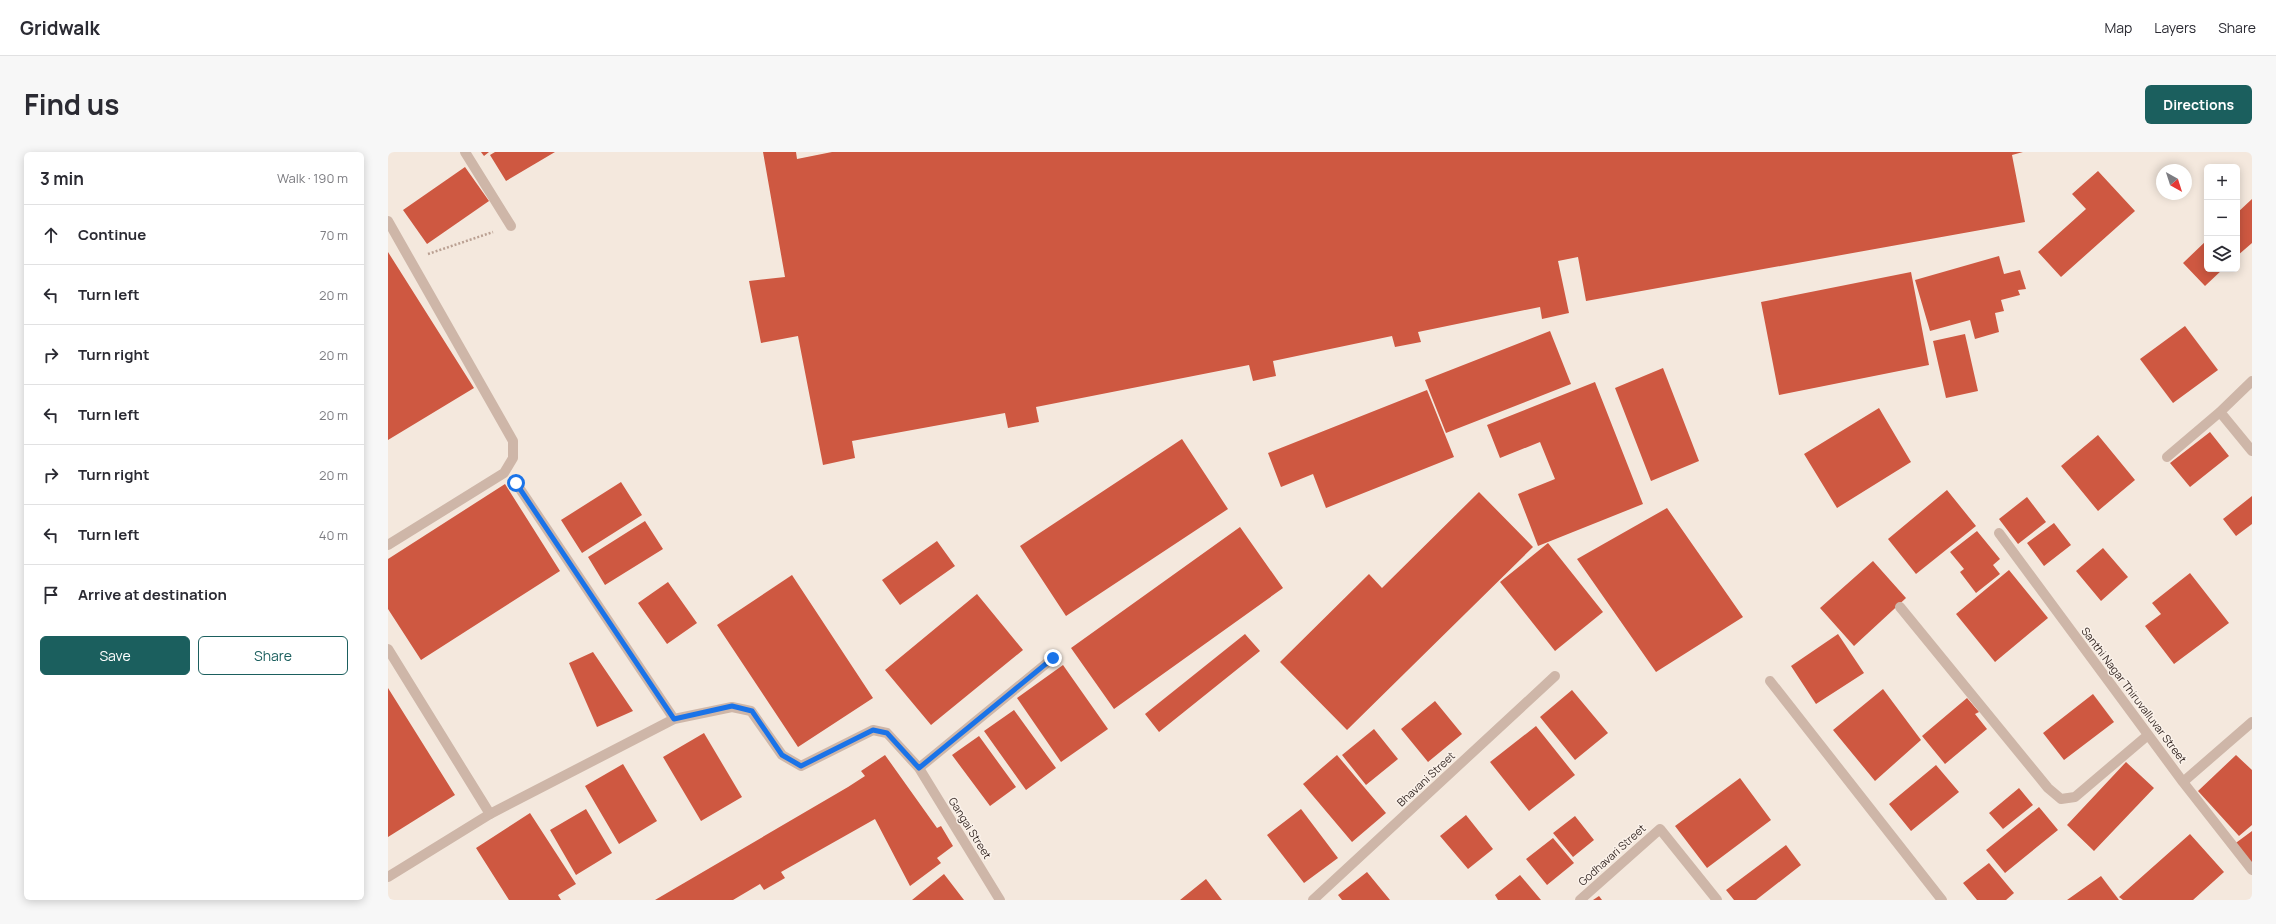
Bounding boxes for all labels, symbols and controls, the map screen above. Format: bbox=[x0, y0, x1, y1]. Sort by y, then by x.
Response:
text: Gridwalk bbox=[20, 15, 100, 41]
text: Map bbox=[2104, 18, 2132, 37]
text: Layers bbox=[2154, 18, 2196, 37]
text: Share bbox=[2218, 18, 2256, 37]
text: Find us bbox=[24, 85, 119, 123]
button: Directions bbox=[2145, 85, 2252, 124]
north arrow bbox=[2156, 164, 2192, 200]
map controls bbox=[2204, 164, 2240, 272]
button: + bbox=[2204, 164, 2240, 200]
text: 3 min bbox=[40, 167, 84, 190]
text: Walk · 190 m bbox=[277, 169, 348, 187]
button: − bbox=[2204, 200, 2240, 236]
icon: ahead bbox=[40, 224, 62, 246]
text: Continue bbox=[78, 224, 146, 245]
text: 70 m bbox=[320, 226, 348, 244]
button: layers bbox=[2204, 236, 2240, 272]
icon: left bbox=[40, 284, 62, 306]
text: Turn left bbox=[78, 284, 140, 305]
text: 20 m bbox=[319, 286, 348, 304]
icon: right bbox=[40, 344, 62, 366]
text: Turn right bbox=[78, 344, 149, 365]
text: 20 m bbox=[319, 346, 348, 364]
icon: left bbox=[40, 404, 62, 426]
text: Turn left bbox=[78, 404, 140, 425]
text: 20 m bbox=[319, 406, 348, 424]
icon: right bbox=[40, 464, 62, 486]
text: Turn right bbox=[78, 464, 149, 485]
text: 20 m bbox=[319, 466, 348, 484]
route start bbox=[507, 474, 525, 492]
icon: left bbox=[40, 524, 62, 546]
text: Turn left bbox=[78, 524, 140, 545]
text: 40 m bbox=[319, 526, 348, 544]
icon: arrive bbox=[40, 584, 62, 606]
text: Arrive at destination bbox=[78, 584, 227, 605]
street label: Santhi Nagar Thiruvalluvar Street bbox=[2078, 624, 2191, 766]
button: Save bbox=[40, 636, 190, 675]
button: Share bbox=[198, 636, 348, 675]
route end bbox=[1044, 649, 1062, 667]
street label: Bhavani Street bbox=[1393, 748, 1458, 809]
street label: Gangai Street bbox=[945, 794, 995, 861]
street label: Godhavari Street bbox=[1575, 820, 1648, 889]

